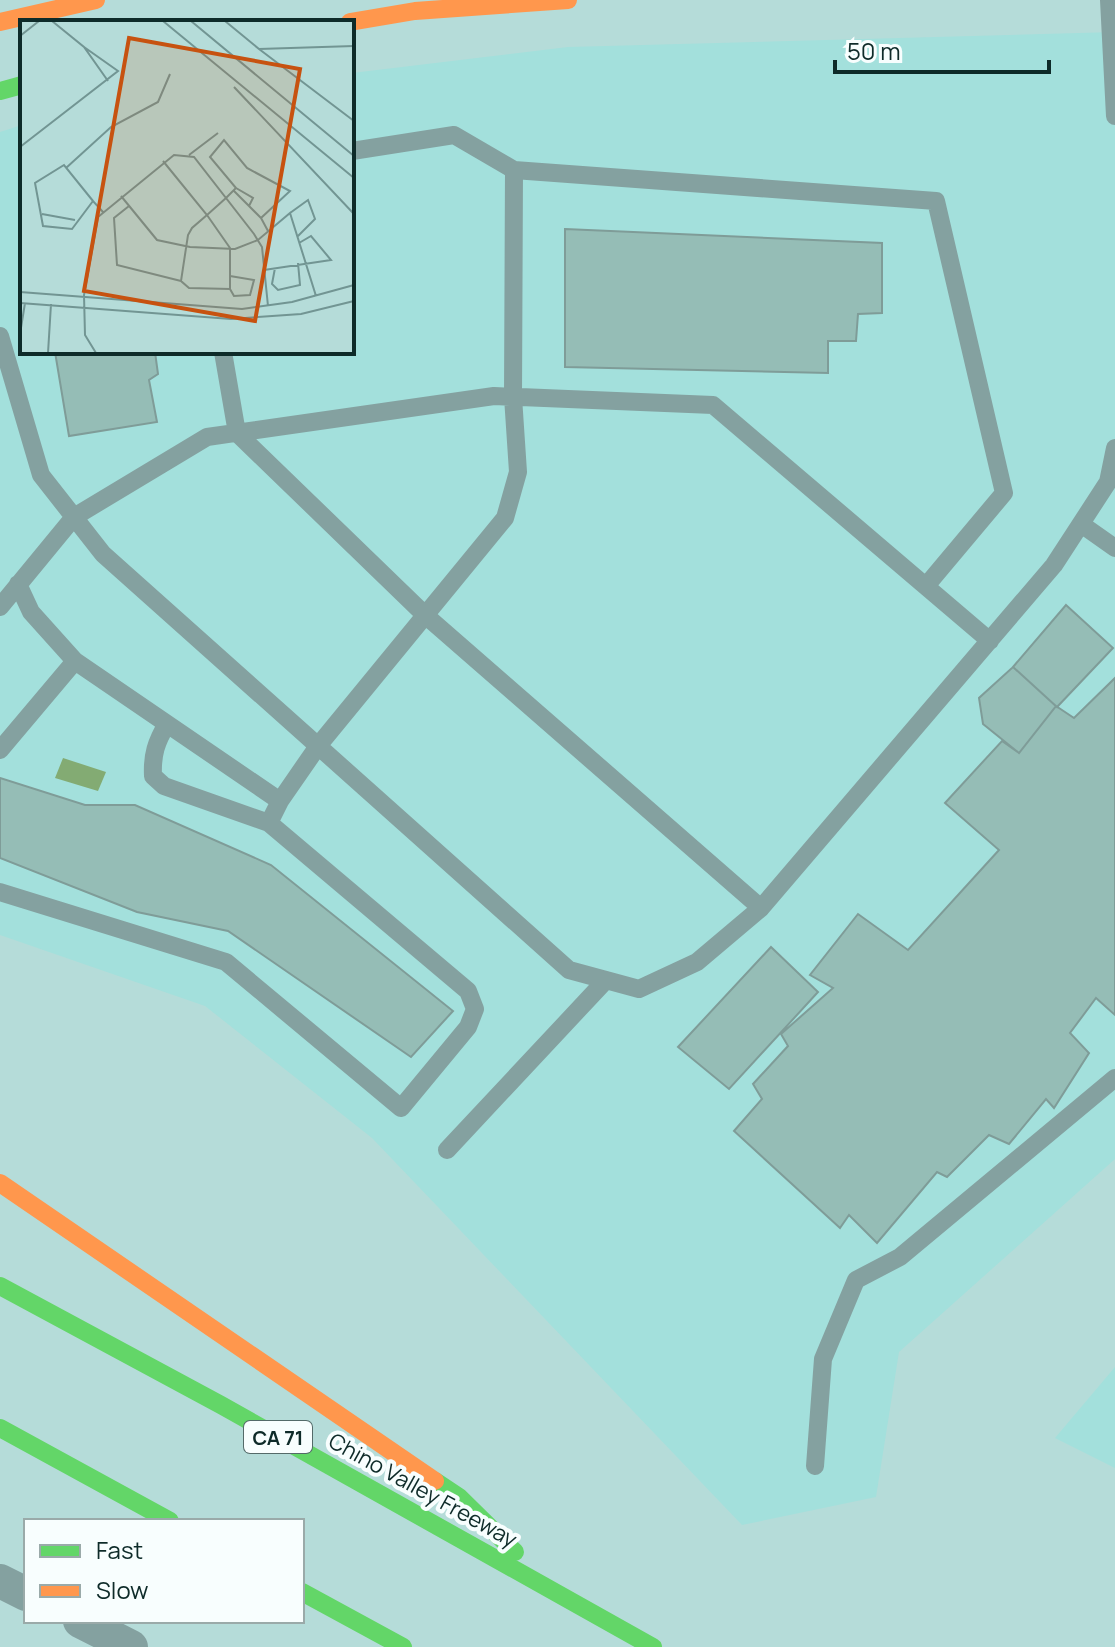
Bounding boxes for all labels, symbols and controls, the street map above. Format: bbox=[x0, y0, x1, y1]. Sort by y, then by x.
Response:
inset map bbox=[20, 20, 354, 354]
scale bar bbox=[835, 24, 1049, 74]
text: 50 m bbox=[847, 34, 901, 67]
road number: CA 71 bbox=[244, 1421, 312, 1453]
street label: Chino Valley Freeway bbox=[323, 1426, 523, 1555]
legend bbox=[24, 1519, 304, 1623]
text: Fast bbox=[96, 1533, 143, 1566]
text: Slow bbox=[96, 1573, 149, 1606]

